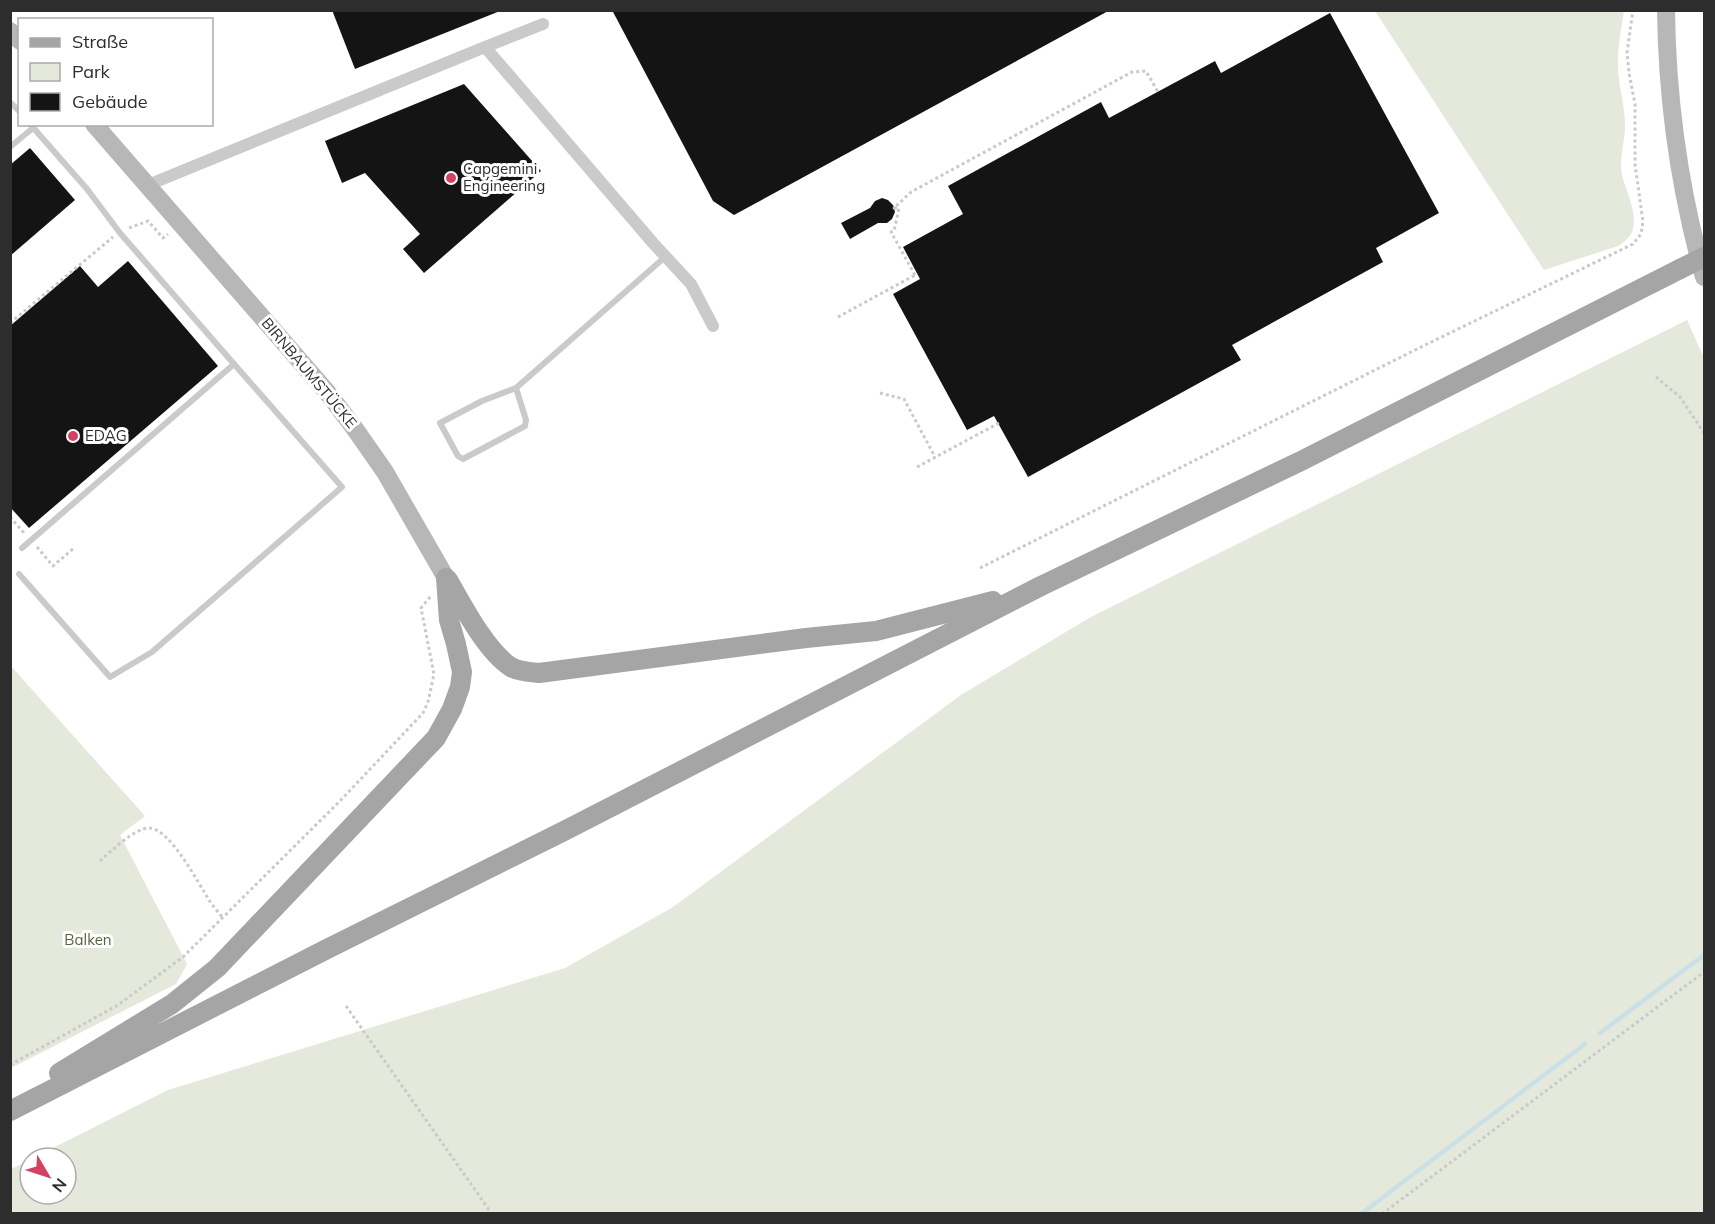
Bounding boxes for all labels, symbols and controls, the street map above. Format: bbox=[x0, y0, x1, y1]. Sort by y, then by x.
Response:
legend bbox=[18, 18, 213, 126]
text: Straße bbox=[72, 30, 128, 53]
text: Park bbox=[72, 60, 111, 83]
text: Gebäude bbox=[72, 90, 148, 113]
place label: Capgemini Engineering bbox=[463, 159, 545, 195]
marker: Capgemini Engineering bbox=[444, 171, 458, 185]
street label: BIRNBAUMSTÜCKE bbox=[258, 314, 361, 432]
place label: EDAG bbox=[85, 426, 127, 445]
marker: EDAG bbox=[66, 429, 80, 443]
park label: Balken bbox=[64, 930, 112, 949]
north arrow bbox=[18, 1146, 78, 1206]
text: N bbox=[48, 1174, 71, 1196]

